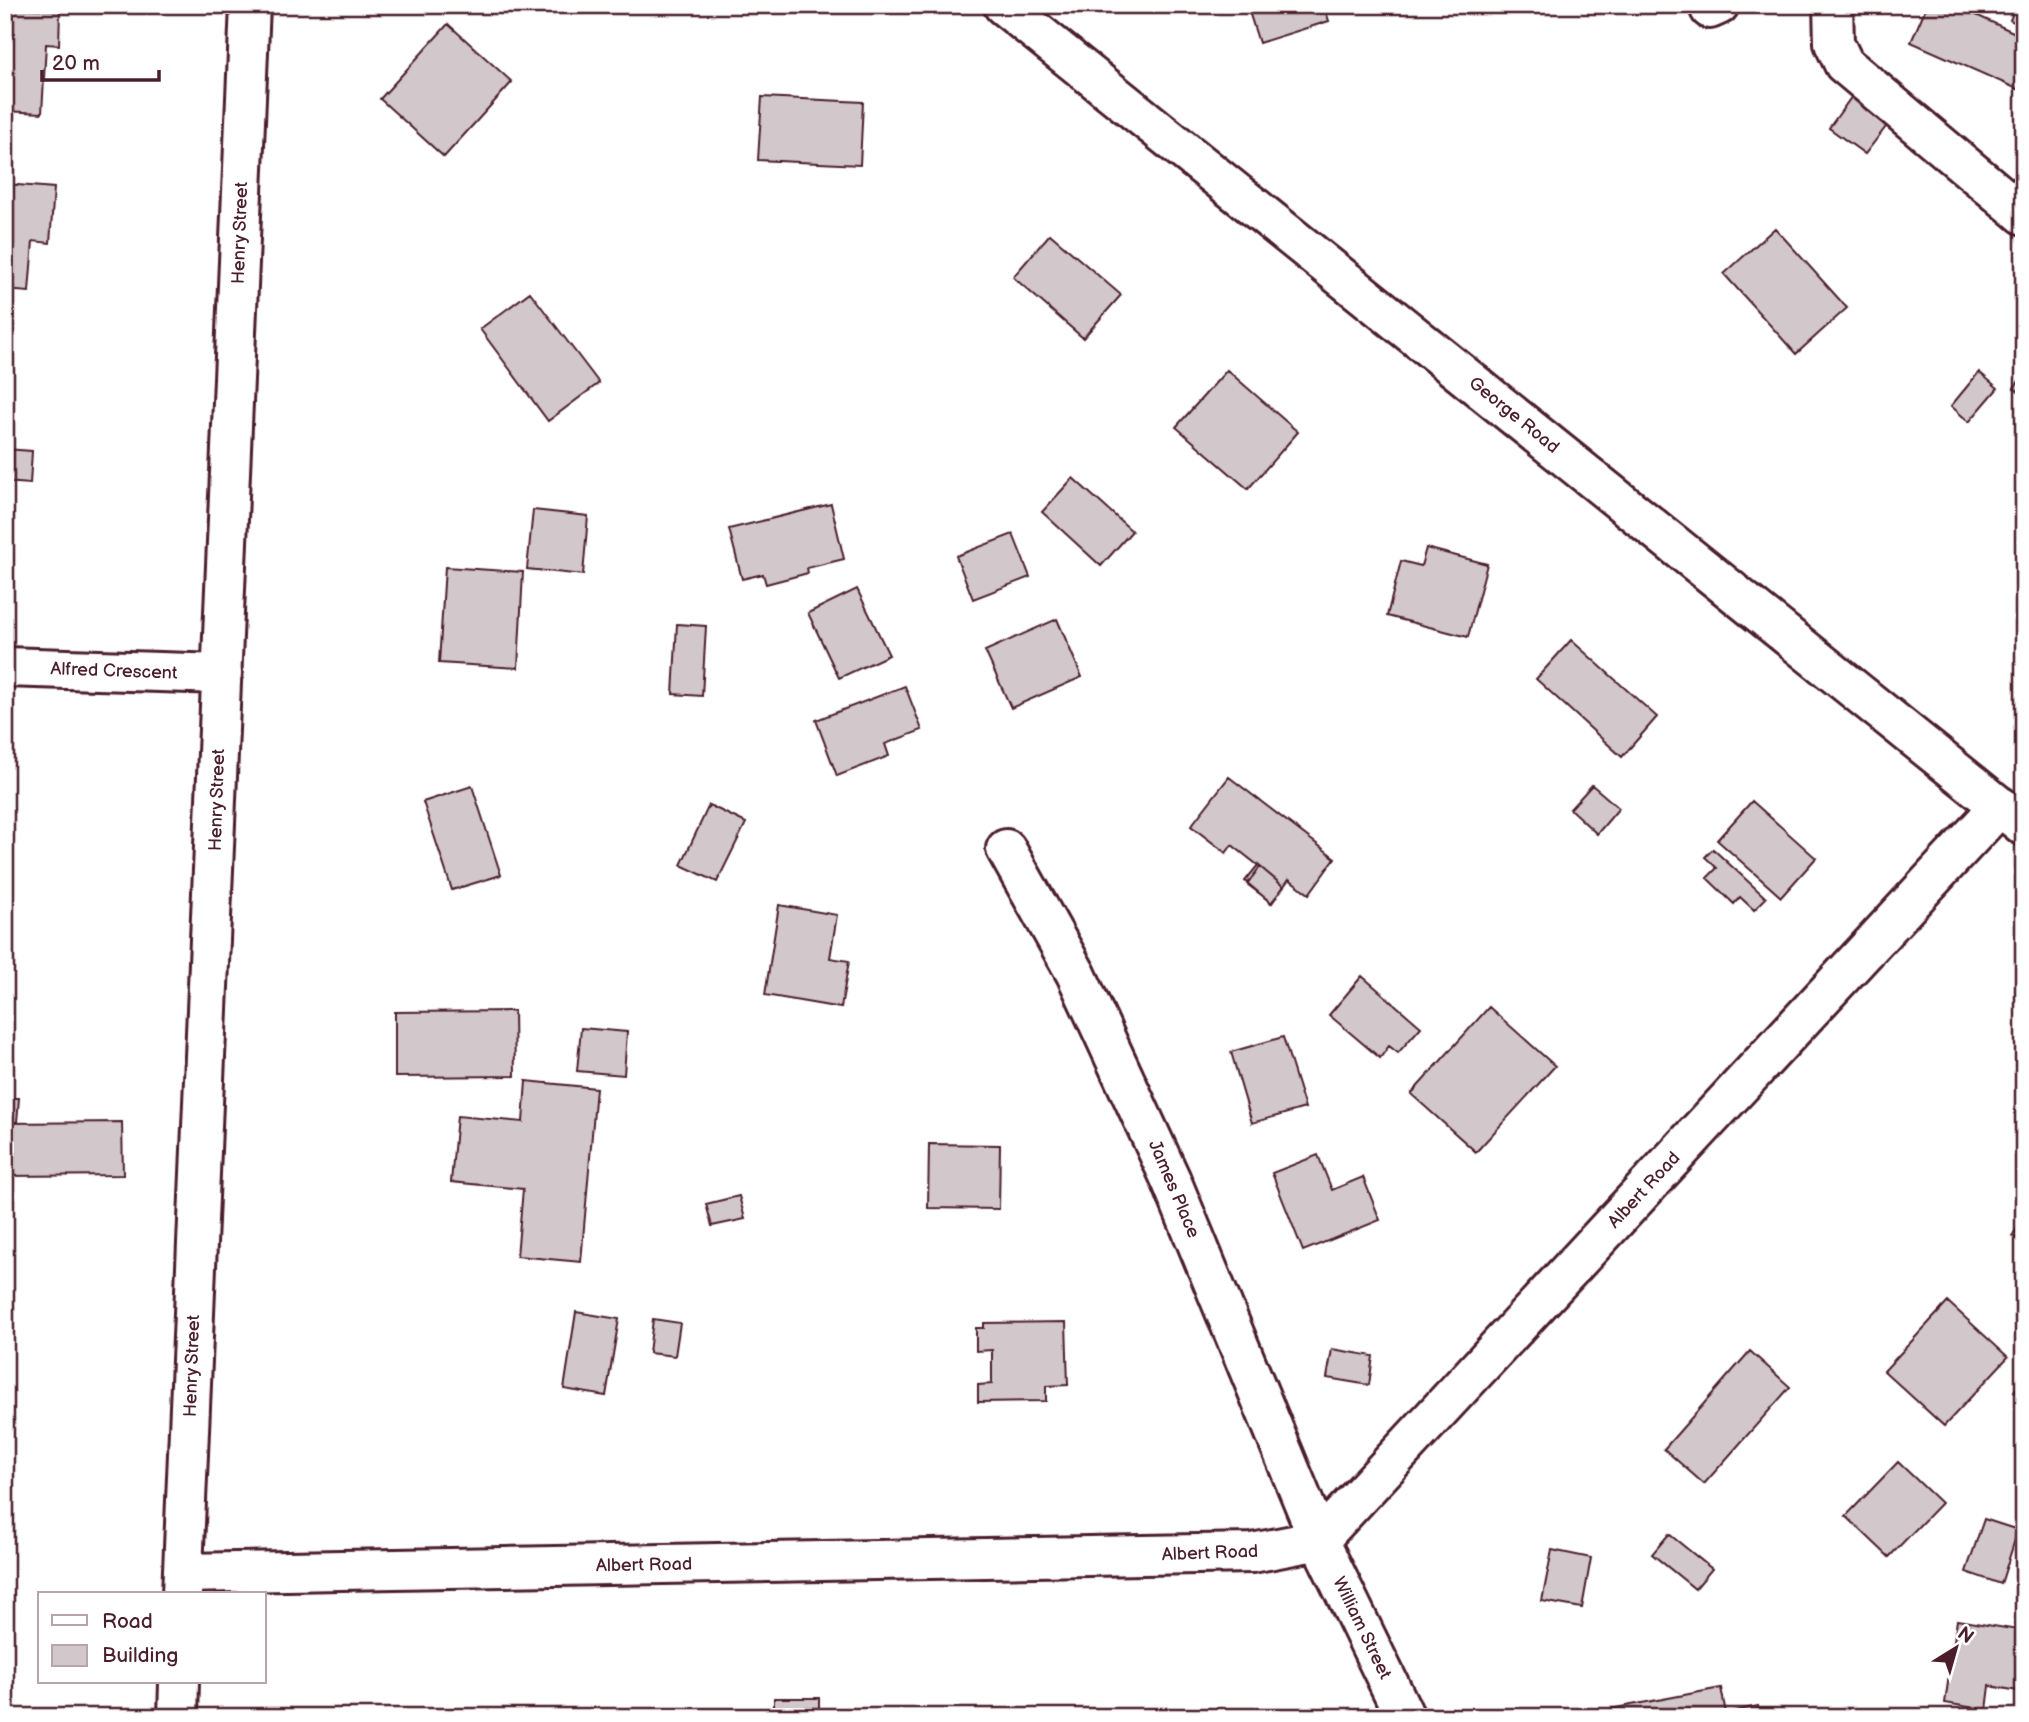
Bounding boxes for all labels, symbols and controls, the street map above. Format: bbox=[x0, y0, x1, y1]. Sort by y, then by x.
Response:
scale bar bbox=[42, 38, 159, 82]
text: 20 m bbox=[52, 51, 100, 76]
street label: Henry Street bbox=[228, 181, 252, 284]
street label: George Road bbox=[1465, 372, 1563, 458]
street label: Alfred Crescent bbox=[50, 658, 178, 684]
street label: Henry Street bbox=[205, 748, 229, 851]
street label: James Place bbox=[1144, 1137, 1204, 1241]
street label: Albert Road bbox=[1603, 1148, 1685, 1232]
street label: Henry Street bbox=[180, 1314, 204, 1417]
street label: Albert Road bbox=[1161, 1541, 1259, 1565]
street label: Albert Road bbox=[596, 1554, 692, 1576]
street label: William Street bbox=[1328, 1574, 1396, 1683]
legend bbox=[38, 1592, 266, 1684]
text: Road bbox=[102, 1609, 153, 1634]
north arrow bbox=[1920, 1614, 1990, 1684]
text: N bbox=[1953, 1622, 1978, 1649]
text: Building bbox=[102, 1643, 178, 1668]

